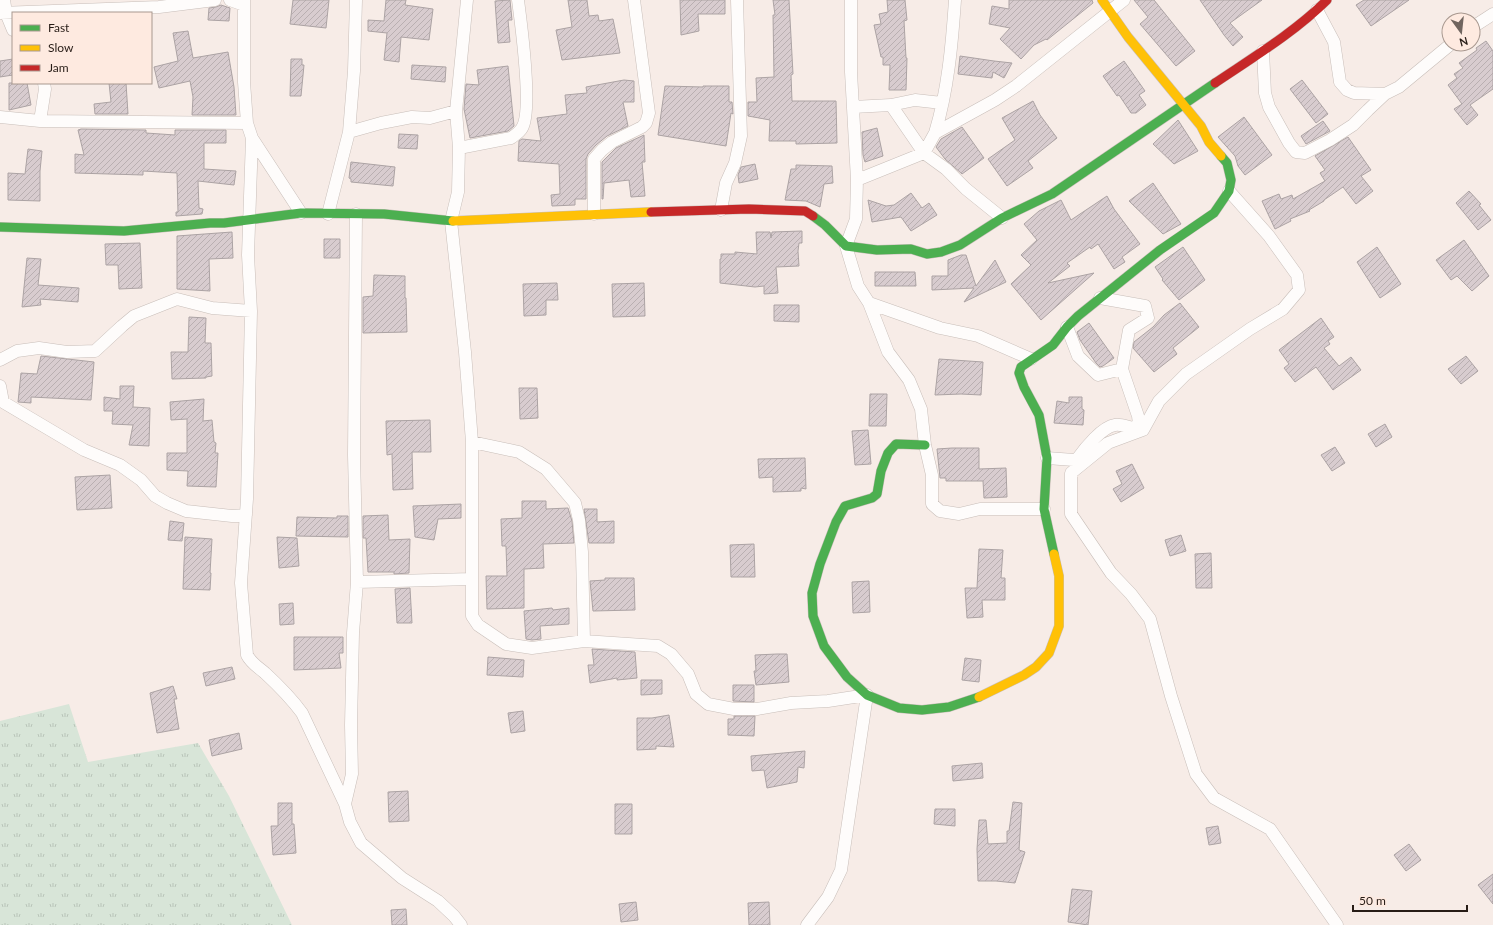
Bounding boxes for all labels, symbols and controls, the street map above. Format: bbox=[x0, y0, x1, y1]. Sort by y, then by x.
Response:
legend bbox=[12, 12, 152, 84]
north arrow bbox=[1441, 12, 1481, 52]
text: Fast bbox=[48, 20, 70, 35]
text: N bbox=[1458, 35, 1469, 50]
text: Slow bbox=[48, 40, 74, 55]
text: Jam bbox=[48, 60, 69, 75]
scale bar bbox=[1353, 887, 1467, 913]
text: 50 m bbox=[1359, 893, 1386, 908]

